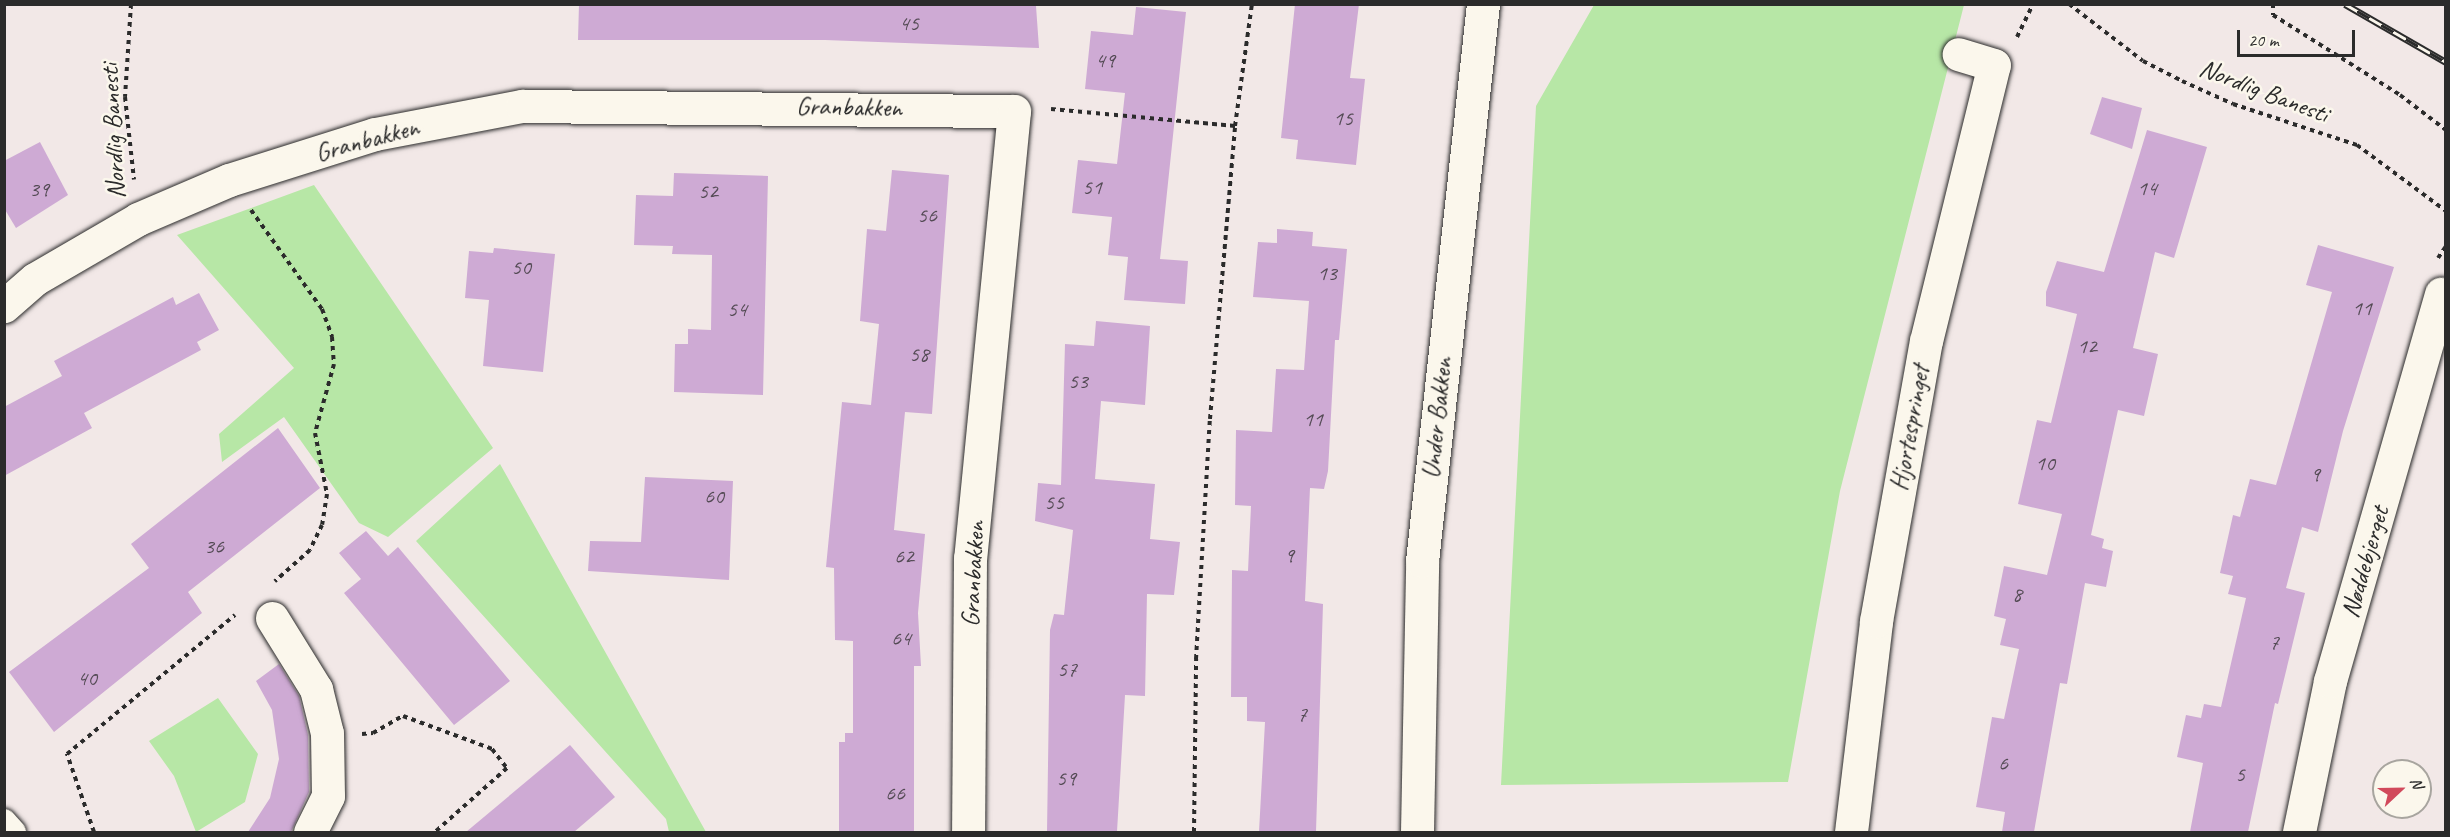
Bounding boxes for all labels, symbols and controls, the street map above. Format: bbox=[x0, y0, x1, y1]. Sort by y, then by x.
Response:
house number: 45 bbox=[899, 11, 919, 37]
scale bar bbox=[2240, 18, 2358, 56]
text: 20 m bbox=[2248, 29, 2279, 51]
house number: 49 bbox=[1095, 48, 1115, 74]
street label: Nordlig Banesti bbox=[2195, 52, 2333, 130]
street label: Nordlig Banesti bbox=[94, 62, 132, 200]
street label: Granbakken bbox=[796, 90, 902, 124]
house number: 15 bbox=[1333, 106, 1353, 132]
street label: Granbakken bbox=[312, 111, 422, 169]
house number: 51 bbox=[1082, 175, 1102, 201]
house number: 14 bbox=[2137, 176, 2157, 202]
house number: 39 bbox=[29, 177, 49, 203]
house number: 52 bbox=[698, 179, 718, 205]
house number: 56 bbox=[917, 203, 937, 229]
house number: 50 bbox=[511, 255, 531, 281]
house number: 13 bbox=[1317, 261, 1337, 287]
house number: 11 bbox=[2352, 296, 2372, 322]
house number: 54 bbox=[727, 297, 747, 323]
house number: 12 bbox=[2077, 334, 2097, 360]
house number: 58 bbox=[909, 342, 929, 368]
street label: Under Bakken bbox=[1415, 355, 1459, 481]
street label: Hjortespringet bbox=[1884, 363, 1936, 493]
house number: 53 bbox=[1068, 369, 1088, 395]
house number: 11 bbox=[1303, 407, 1323, 433]
house number: 10 bbox=[2035, 451, 2055, 477]
house number: 9 bbox=[2310, 462, 2320, 488]
house number: 60 bbox=[704, 484, 724, 510]
house number: 55 bbox=[1044, 490, 1064, 516]
street label: Nøddebjerget bbox=[2334, 503, 2396, 621]
street label: Granbakken bbox=[955, 520, 991, 628]
house number: 36 bbox=[204, 534, 224, 560]
house number: 9 bbox=[1284, 543, 1294, 569]
house number: 62 bbox=[894, 544, 914, 570]
house number: 8 bbox=[2012, 582, 2022, 608]
house number: 64 bbox=[891, 626, 911, 652]
house number: 7 bbox=[2269, 630, 2279, 656]
house number: 57 bbox=[1057, 657, 1077, 683]
house number: 40 bbox=[77, 666, 97, 692]
house number: 7 bbox=[1297, 702, 1307, 728]
house number: 6 bbox=[1998, 751, 2008, 777]
north arrow bbox=[2372, 759, 2432, 819]
house number: 5 bbox=[2235, 762, 2245, 788]
house number: 59 bbox=[1056, 766, 1076, 792]
text: N bbox=[2406, 775, 2428, 791]
house number: 66 bbox=[885, 781, 905, 807]

